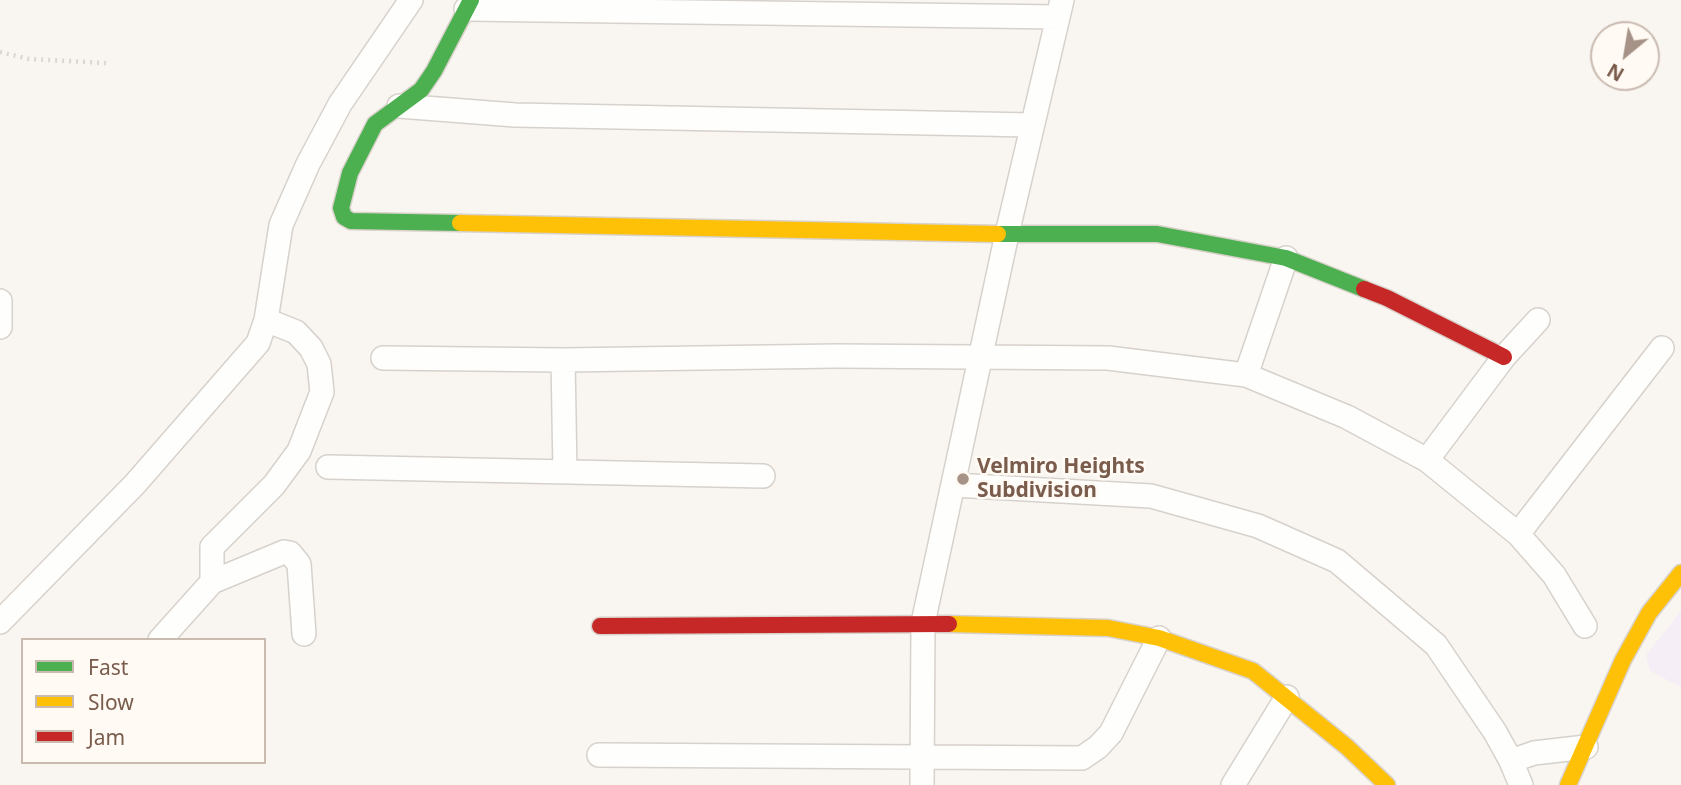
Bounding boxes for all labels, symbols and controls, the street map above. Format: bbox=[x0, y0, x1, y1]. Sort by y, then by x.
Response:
north arrow bbox=[1590, 21, 1660, 91]
text: N bbox=[1602, 57, 1629, 88]
place label: Velmiro Heights Subdivision bbox=[977, 454, 1145, 504]
marker: Velmiro Heights Subdivision bbox=[955, 471, 971, 487]
legend bbox=[21, 638, 266, 764]
text: Fast bbox=[88, 653, 128, 681]
text: Slow bbox=[88, 688, 134, 716]
text: Jam bbox=[88, 723, 125, 751]

